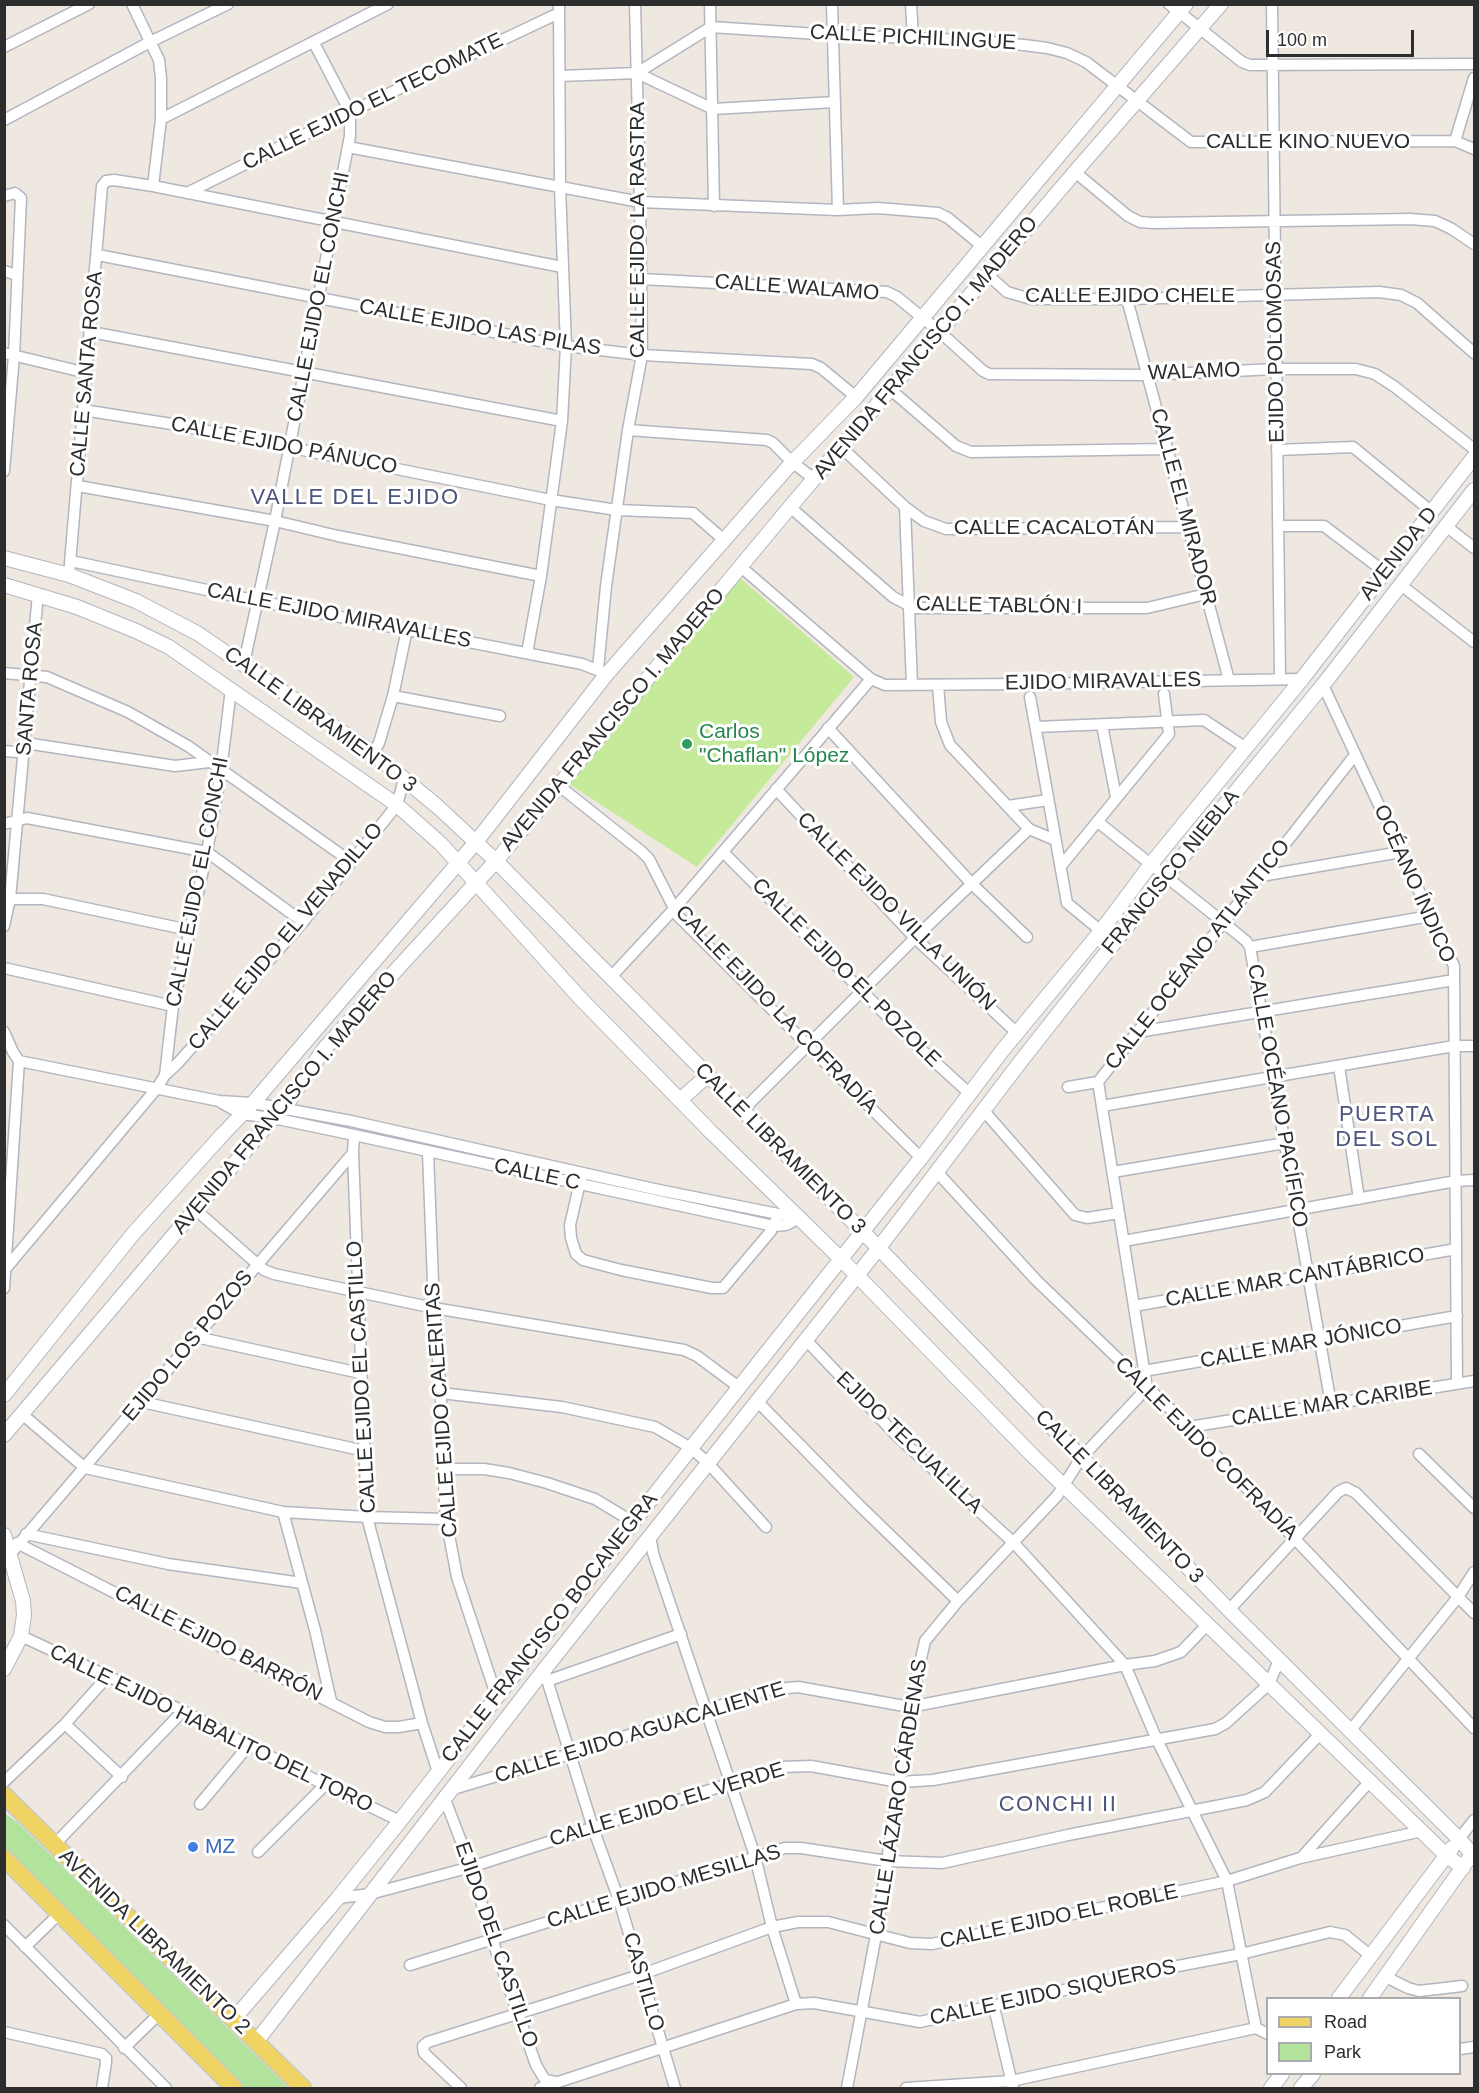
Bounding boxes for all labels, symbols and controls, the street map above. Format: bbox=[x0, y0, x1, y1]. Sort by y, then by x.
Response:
scale bar bbox=[1269, 18, 1418, 56]
street label: CALLE PICHILINGUE bbox=[809, 20, 1017, 56]
street label: CALLE EJIDO EL TECOMATE bbox=[239, 28, 507, 176]
text: 100 m bbox=[1277, 30, 1327, 50]
street label: CALLE EJIDO LA RASTRA bbox=[625, 102, 651, 358]
street label: CALLE KINO NUEVO bbox=[1206, 129, 1410, 155]
street label: CALLE EJIDO EL CONCHI bbox=[282, 170, 356, 424]
street label: AVENIDA FRANCISCO I. MADERO bbox=[808, 211, 1044, 485]
street label: EJIDO POLOMOSAS bbox=[1262, 241, 1290, 443]
street label: CALLE SANTA ROSA bbox=[65, 270, 109, 478]
street label: CALLE WALAMO bbox=[714, 270, 880, 306]
street label: CALLE EJIDO CHELE bbox=[1025, 283, 1235, 309]
street label: CALLE EJIDO LAS PILAS bbox=[357, 294, 603, 362]
street label: WALAMO bbox=[1147, 358, 1241, 386]
street label: CALLE EL MIRADOR bbox=[1145, 406, 1221, 608]
street label: CALLE EJIDO PÁNUCO bbox=[169, 412, 399, 480]
district label: VALLE DEL EJIDO bbox=[250, 485, 460, 511]
street label: AVENIDA D bbox=[1355, 502, 1443, 606]
street label: CALLE CACALOTÁN bbox=[954, 515, 1154, 541]
street label: CALLE EJIDO MIRAVALLES bbox=[205, 578, 473, 654]
street label: AVENIDA FRANCISCO I. MADERO bbox=[495, 583, 731, 857]
street label: CALLE TABLÓN I bbox=[916, 592, 1082, 620]
street label: SANTA ROSA bbox=[12, 621, 48, 757]
street label: CALLE LIBRAMIENTO 3 bbox=[219, 642, 421, 798]
street label: EJIDO MIRAVALLES bbox=[1005, 668, 1201, 696]
place label: Carlos "Chaflan" López bbox=[699, 719, 849, 769]
marker: Carlos "Chaflan" López bbox=[680, 737, 694, 751]
street label: CALLE EJIDO EL CONCHI bbox=[161, 755, 235, 1009]
street label: FRANCISCO NIEBLA bbox=[1097, 785, 1245, 959]
street label: OCÉANO ÍNDICO bbox=[1368, 801, 1460, 967]
street label: CALLE EJIDO VILLA UNIÓN bbox=[791, 807, 1001, 1017]
street label: CALLE EJIDO EL VENADILLO bbox=[183, 818, 389, 1056]
street label: CALLE OCÉANO ATLÁNTICO bbox=[1100, 835, 1296, 1075]
street label: CALLE EJIDO EL POZOLE bbox=[746, 873, 946, 1073]
street label: CALLE EJIDO LA COFRADÍA bbox=[670, 901, 882, 1119]
street label: CALLE OCÉANO PACÍFICO bbox=[1241, 962, 1313, 1230]
street label: AVENIDA FRANCISCO I. MADERO bbox=[167, 966, 403, 1240]
street label: CALLE LIBRAMIENTO 3 bbox=[689, 1058, 871, 1240]
district label: PUERTA DEL SOL bbox=[1335, 1102, 1439, 1154]
street label: CALLE C bbox=[492, 1154, 582, 1196]
street label: CALLE EJIDO EL CASTILLO bbox=[342, 1240, 382, 1514]
street label: CALLE MAR CANTÁBRICO bbox=[1164, 1243, 1426, 1313]
street label: EJIDO LOS POZOS bbox=[118, 1265, 258, 1427]
street label: CALLE EJIDO CALERITAS bbox=[421, 1282, 463, 1538]
street label: CALLE MAR JÓNICO bbox=[1198, 1314, 1404, 1374]
street label: CALLE EJIDO COFRADÍA bbox=[1109, 1352, 1303, 1546]
street label: EJIDO TECUALILLA bbox=[831, 1367, 987, 1519]
street label: CALLE MAR CARIBE bbox=[1230, 1376, 1434, 1432]
street label: CALLE LIBRAMIENTO 3 bbox=[1029, 1405, 1209, 1589]
street label: CALLE FRANCISCO BOCANEGRA bbox=[437, 1488, 663, 1768]
street label: CALLE EJIDO BARRÓN bbox=[110, 1581, 326, 1707]
street label: CALLE EJIDO HABALITO DEL TORO bbox=[45, 1640, 377, 1818]
street label: CALLE LÁZARO CÁRDENAS bbox=[865, 1657, 933, 1937]
street label: CALLE EJIDO AGUACALIENTE bbox=[492, 1677, 788, 1789]
street label: CALLE EJIDO EL VERDE bbox=[547, 1757, 787, 1853]
district label: CONCHI II bbox=[999, 1792, 1117, 1818]
place label: MZ bbox=[205, 1834, 235, 1860]
street label: EJIDO DEL CASTILLO bbox=[449, 1839, 543, 2051]
street label: CALLE EJIDO MESILLAS bbox=[544, 1839, 784, 1935]
marker: MZ bbox=[186, 1840, 200, 1854]
street label: AVENIDA LIBRAMIENTO 2 bbox=[53, 1844, 255, 2040]
street label: CALLE EJIDO EL ROBLE bbox=[938, 1879, 1180, 1955]
street label: CASTILLO bbox=[617, 1930, 669, 2034]
street label: CALLE EJIDO SIQUEROS bbox=[928, 1955, 1178, 2031]
legend bbox=[1266, 1997, 1461, 2075]
text: Road bbox=[1324, 2012, 1367, 2032]
text: Park bbox=[1324, 2042, 1361, 2062]

